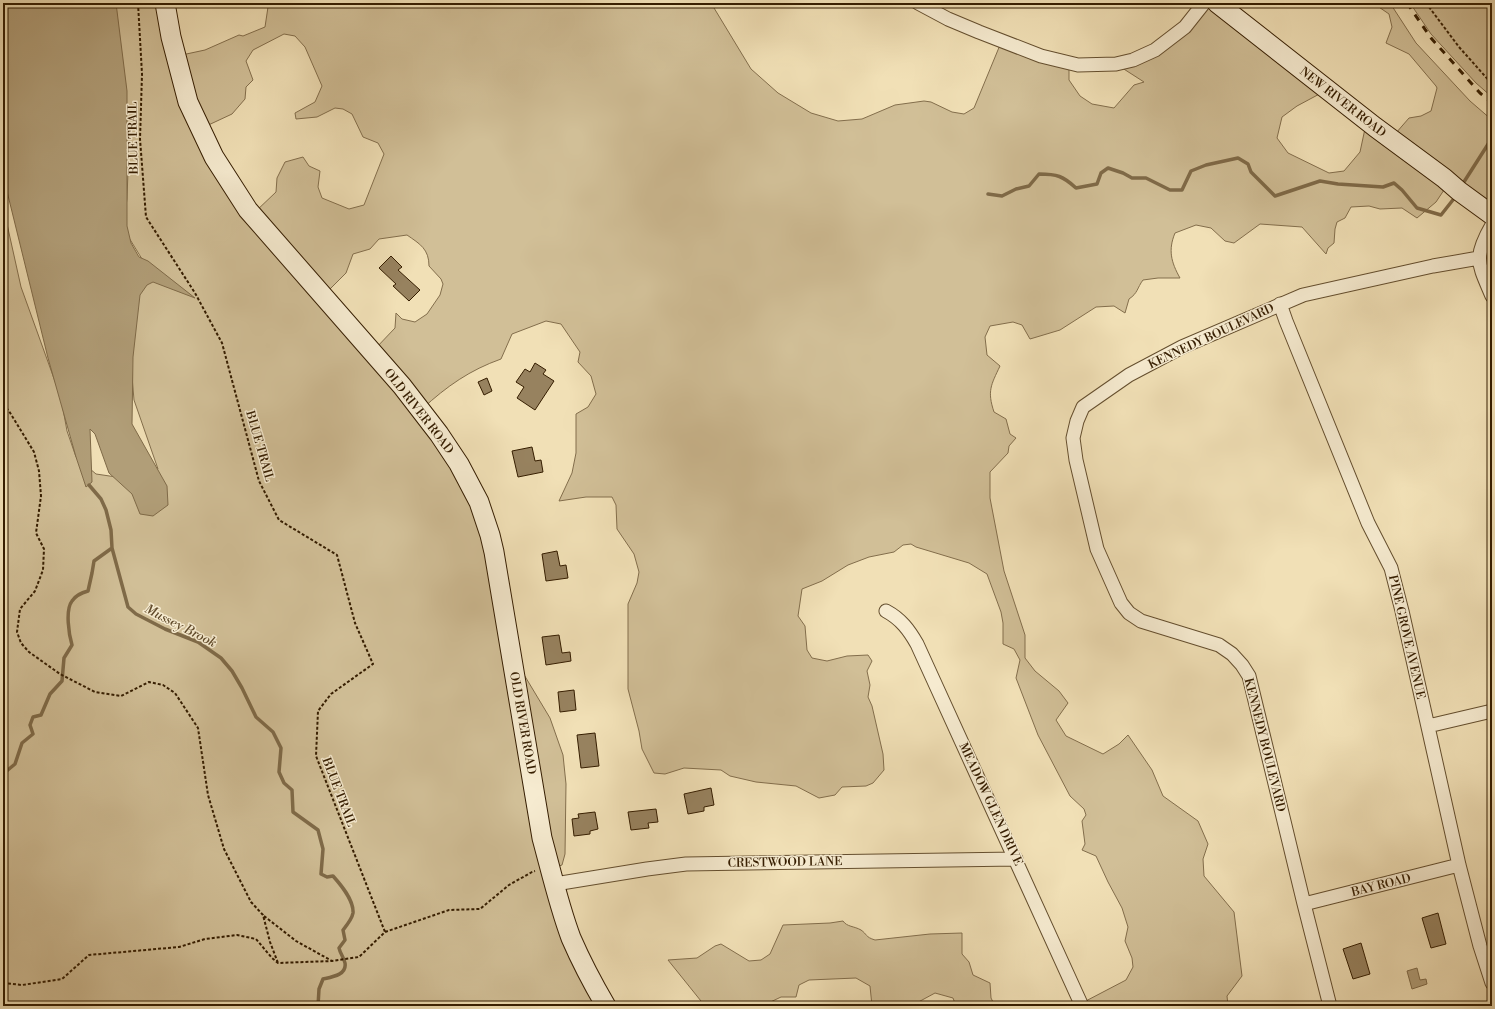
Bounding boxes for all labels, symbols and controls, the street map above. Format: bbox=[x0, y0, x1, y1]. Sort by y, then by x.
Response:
street label: NEW RIVER ROAD bbox=[1297, 64, 1389, 141]
street label: BLUE TRAIL bbox=[125, 101, 142, 176]
street label: KENNEDY BOULEVARD bbox=[1146, 301, 1277, 372]
street label: OLD RIVER ROAD bbox=[381, 366, 457, 457]
street label: BLUE TRAIL bbox=[242, 408, 277, 483]
street label: PINE GROVE AVENUE bbox=[1385, 573, 1428, 701]
water label: Mussey Brook bbox=[142, 601, 219, 651]
street label: OLD RIVER ROAD bbox=[506, 671, 539, 776]
street label: KENNEDY BOULEVARD bbox=[1241, 677, 1288, 814]
street label: MEADOW GLEN DRIVE bbox=[955, 740, 1026, 868]
street label: BLUE TRAIL bbox=[318, 755, 359, 829]
street label: CRESTWOOD LANE bbox=[727, 854, 843, 871]
street label: BAY ROAD bbox=[1349, 871, 1412, 900]

